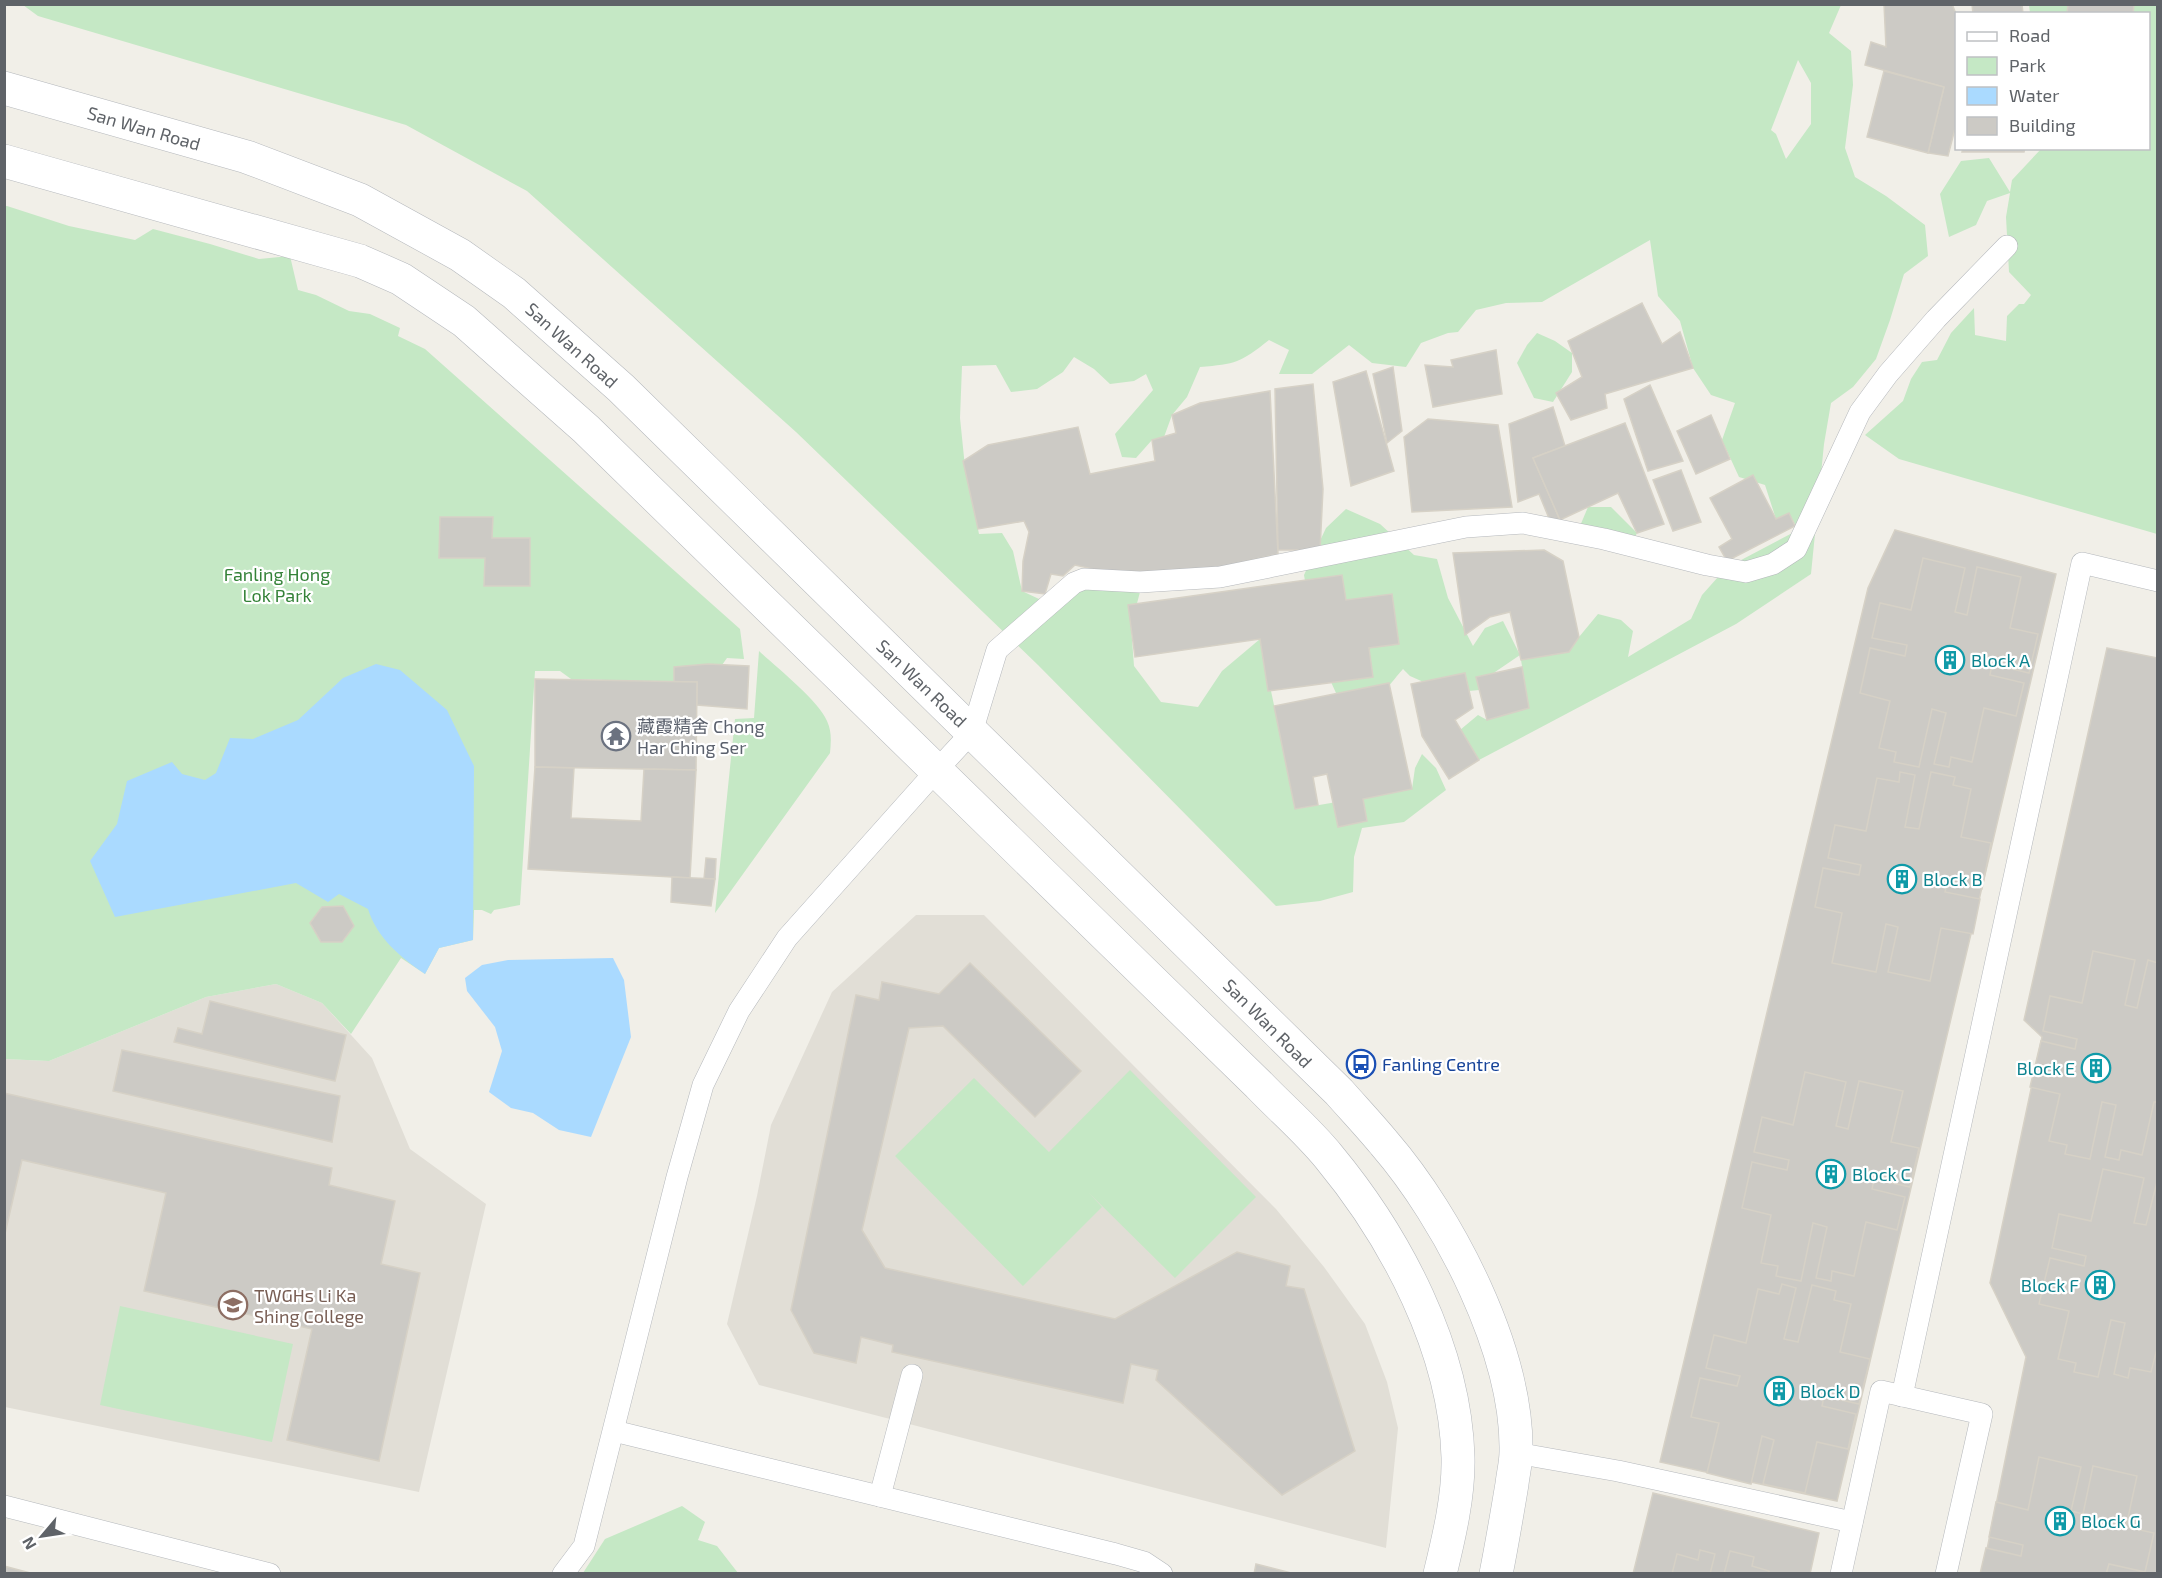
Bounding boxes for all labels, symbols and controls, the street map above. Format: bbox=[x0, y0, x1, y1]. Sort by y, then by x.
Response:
legend bbox=[1955, 12, 2150, 150]
text: Road bbox=[2009, 24, 2050, 46]
text: Park bbox=[2009, 54, 2046, 76]
text: Water bbox=[2009, 84, 2059, 106]
street label: San Wan Road bbox=[85, 101, 203, 155]
text: Building bbox=[2009, 114, 2076, 136]
street label: San Wan Road bbox=[521, 298, 623, 392]
park label: Fanling Hong Lok Park bbox=[224, 563, 330, 606]
street label: San Wan Road bbox=[872, 634, 972, 732]
building icon: Block A bbox=[1934, 644, 1966, 676]
place label: Block A bbox=[1971, 649, 2031, 671]
place label: 藏霞精舍 Chong Har Ching Ser bbox=[637, 715, 764, 758]
temple icon: 藏霞精舍 Chong Har Ching Ser bbox=[600, 720, 632, 752]
building icon: Block B bbox=[1886, 863, 1918, 895]
place label: Block B bbox=[1923, 868, 1983, 890]
street label: San Wan Road bbox=[1219, 974, 1317, 1072]
bus stop icon: Fanling Centre bbox=[1345, 1048, 1377, 1080]
building icon: Block E bbox=[2080, 1052, 2112, 1084]
place label: Fanling Centre bbox=[1382, 1053, 1500, 1075]
place label: Block E bbox=[2016, 1057, 2075, 1079]
building icon: Block C bbox=[1815, 1158, 1847, 1190]
place label: Block C bbox=[1852, 1163, 1911, 1185]
building icon: Block F bbox=[2084, 1269, 2116, 1301]
place label: Block F bbox=[2021, 1274, 2079, 1296]
place label: TWGHs Li Ka Shing College bbox=[254, 1284, 364, 1327]
school or university icon: TWGHs Li Ka Shing College bbox=[217, 1289, 249, 1321]
building icon: Block D bbox=[1763, 1375, 1795, 1407]
place label: Block D bbox=[1800, 1380, 1860, 1402]
building icon: Block G bbox=[2044, 1505, 2076, 1537]
north arrow bbox=[12, 1506, 72, 1566]
place label: Block G bbox=[2081, 1510, 2141, 1532]
text: N bbox=[17, 1534, 40, 1553]

